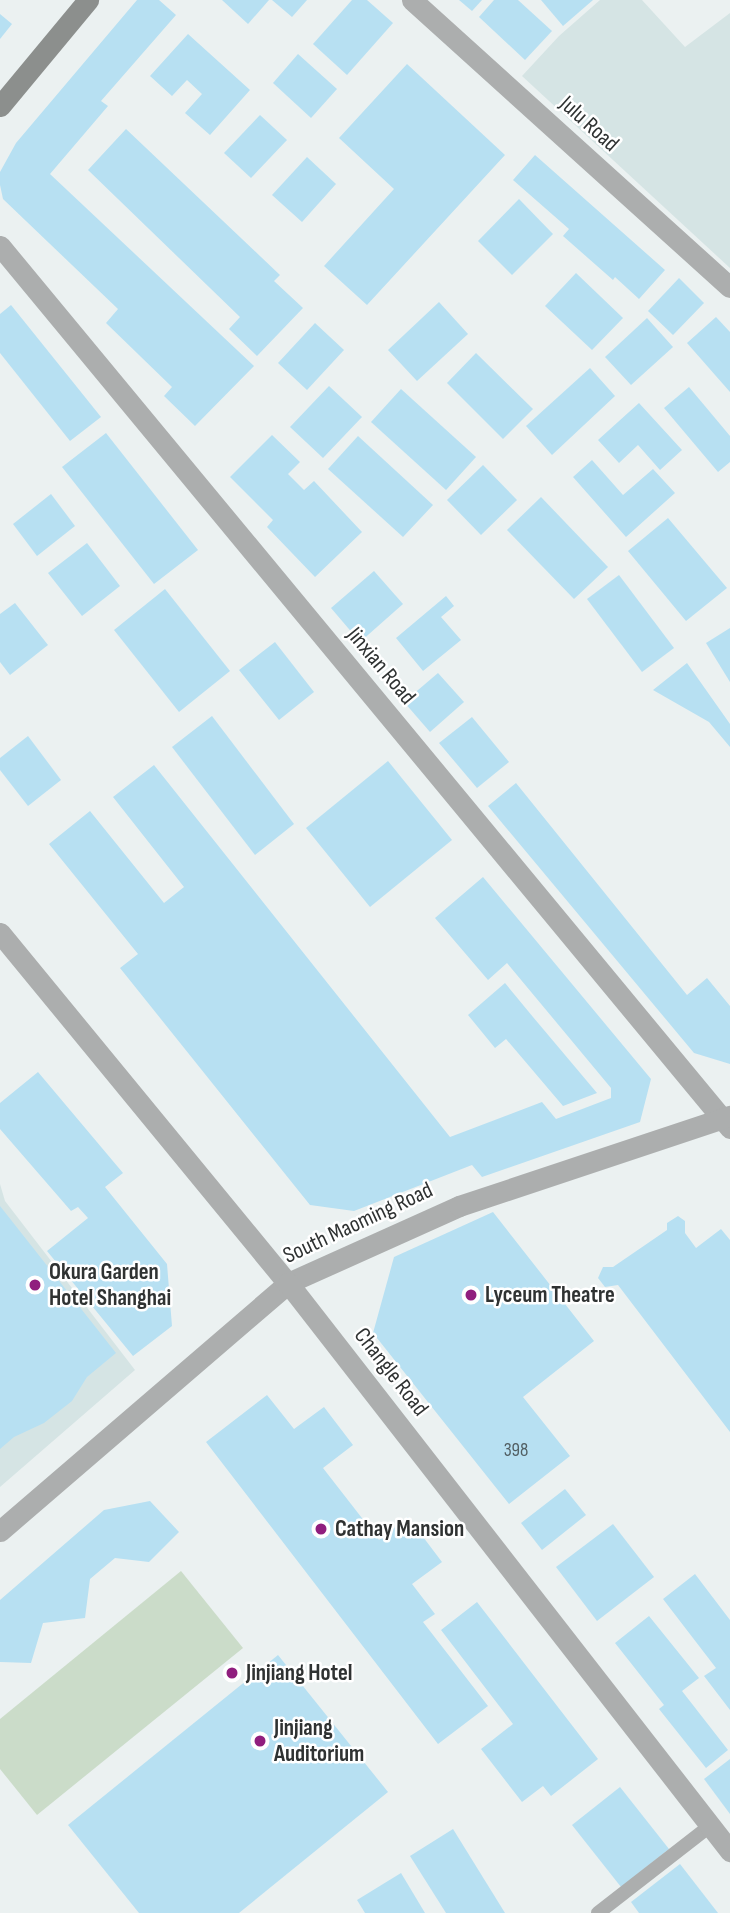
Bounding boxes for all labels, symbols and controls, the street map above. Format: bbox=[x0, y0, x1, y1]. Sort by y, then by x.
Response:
street label: Julu Road bbox=[554, 90, 624, 158]
street label: Jinxian Road bbox=[341, 622, 421, 710]
street label: South Maoming Road bbox=[279, 1176, 437, 1270]
place label: Okura Garden Hotel Shanghai bbox=[49, 1258, 171, 1312]
marker: Okura Garden Hotel Shanghai bbox=[27, 1277, 43, 1293]
place label: Lyceum Theatre bbox=[485, 1281, 615, 1309]
marker: Lyceum Theatre bbox=[463, 1287, 479, 1303]
street label: Changle Road bbox=[348, 1322, 434, 1422]
house number: 398 bbox=[504, 1440, 528, 1462]
place label: Cathay Mansion bbox=[335, 1515, 464, 1543]
marker: Cathay Mansion bbox=[313, 1521, 329, 1537]
place label: Jinjiang Hotel bbox=[246, 1659, 353, 1687]
marker: Jinjiang Hotel bbox=[224, 1665, 240, 1681]
place label: Jinjiang Auditorium bbox=[274, 1714, 364, 1768]
marker: Jinjiang Auditorium bbox=[252, 1733, 268, 1749]

